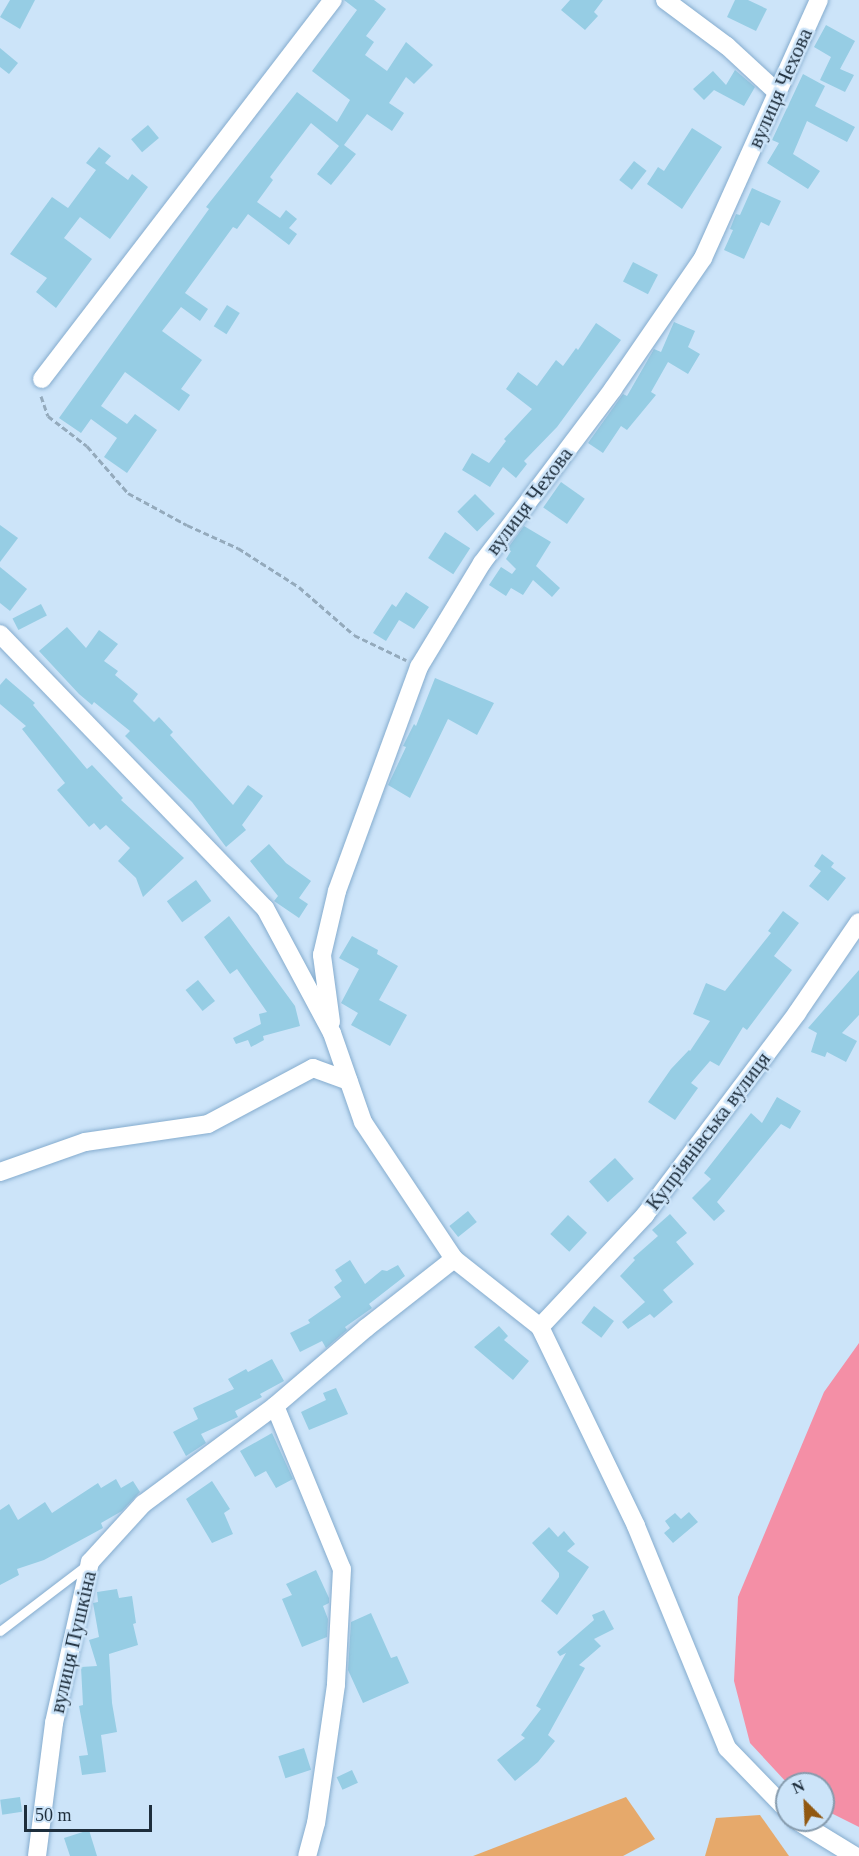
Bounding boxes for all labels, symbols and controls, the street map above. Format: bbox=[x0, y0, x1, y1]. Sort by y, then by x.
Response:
street label: вулиця Чехова bbox=[742, 24, 818, 152]
street label: вулиця Чехова bbox=[480, 442, 578, 560]
street label: Купріянівська вулиця bbox=[640, 1047, 776, 1215]
street label: вулиця Пушкіна bbox=[44, 1568, 102, 1716]
north arrow bbox=[775, 1772, 835, 1832]
text: N bbox=[790, 1777, 807, 1797]
scale bar bbox=[27, 1793, 154, 1831]
text: 50 m bbox=[35, 1805, 72, 1825]

